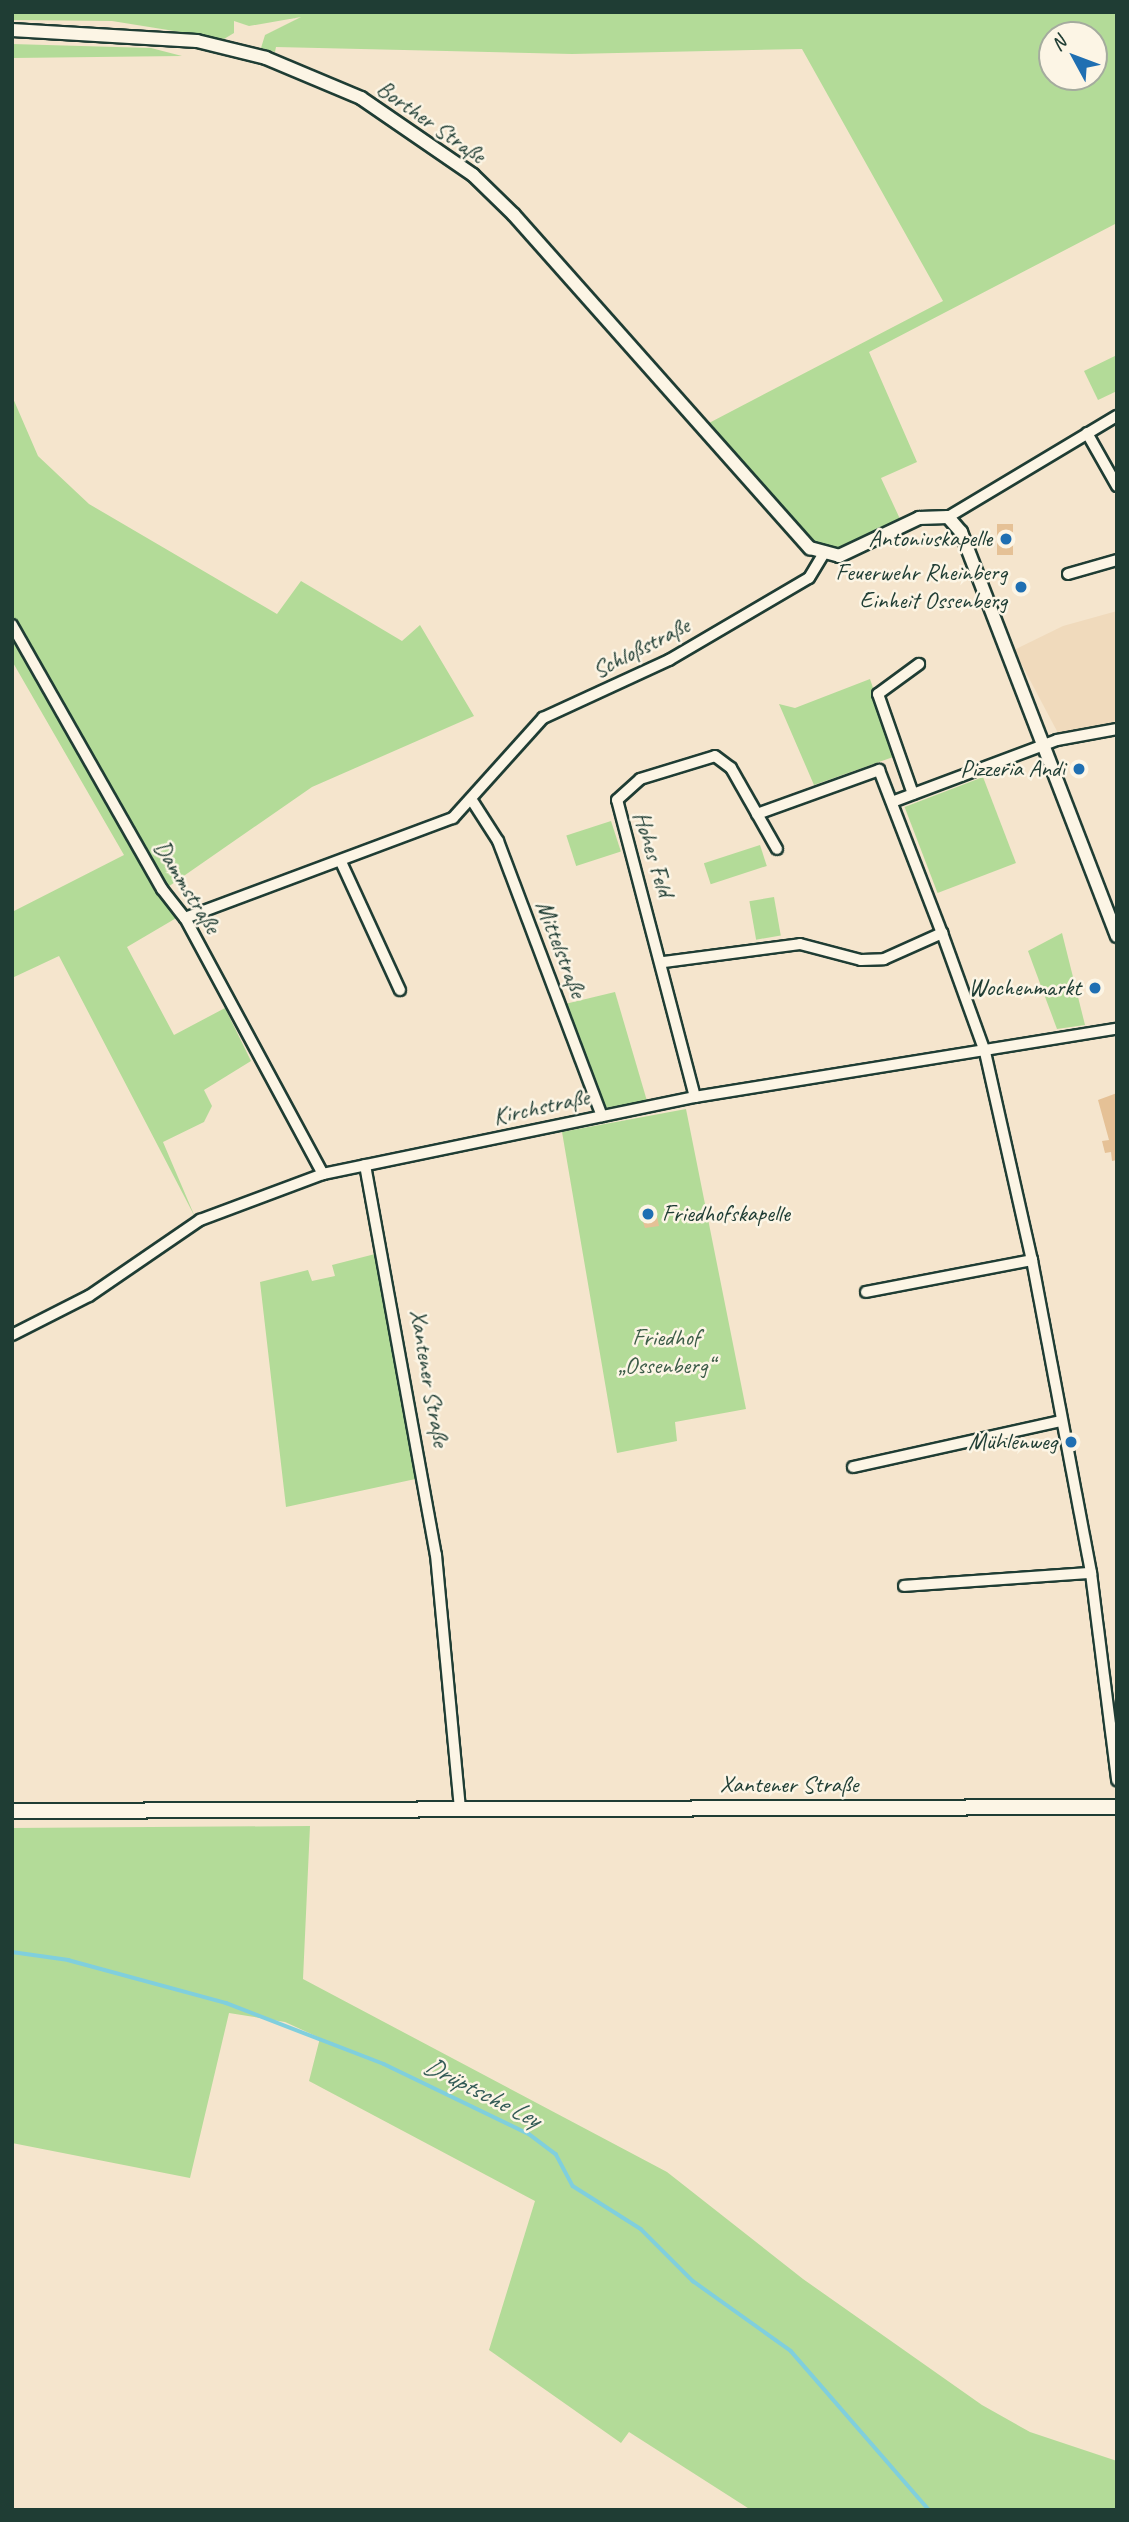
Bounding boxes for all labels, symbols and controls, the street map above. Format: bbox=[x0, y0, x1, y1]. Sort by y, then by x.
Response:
north arrow bbox=[1038, 21, 1108, 91]
text: N bbox=[1046, 31, 1072, 56]
street label: Borther Straße bbox=[371, 74, 491, 170]
place label: Antoniuskapelle bbox=[869, 525, 992, 553]
marker: Antoniuskapelle bbox=[998, 531, 1014, 547]
place label: Feuerwehr Rheinberg Einheit Ossenberg bbox=[835, 559, 1007, 615]
marker: Feuerwehr Rheinberg Einheit Ossenberg bbox=[1013, 579, 1029, 595]
street label: Schloßstraße bbox=[588, 611, 694, 685]
place label: Pizzeria Andi bbox=[960, 755, 1065, 783]
marker: Pizzeria Andi bbox=[1071, 761, 1087, 777]
street label: Hohes Feld bbox=[627, 808, 679, 900]
street label: Dammstraße bbox=[147, 835, 227, 939]
street label: Mittelstraße bbox=[529, 896, 593, 1002]
place label: Wochenmarkt bbox=[969, 974, 1081, 1002]
marker: Wochenmarkt bbox=[1087, 980, 1103, 996]
street label: Kirchstraße bbox=[490, 1083, 592, 1131]
place label: Friedhofskapelle bbox=[662, 1200, 790, 1228]
marker: Friedhofskapelle bbox=[640, 1206, 656, 1222]
street label: Xantener Straße bbox=[403, 1307, 455, 1449]
park label: Friedhof „Ossenberg“ bbox=[618, 1324, 714, 1380]
place label: Mühlenweg bbox=[968, 1428, 1057, 1456]
marker: Mühlenweg bbox=[1063, 1434, 1079, 1450]
street label: Xantener Straße bbox=[719, 1771, 859, 1799]
water label: Drüptsche Ley bbox=[419, 2050, 545, 2134]

